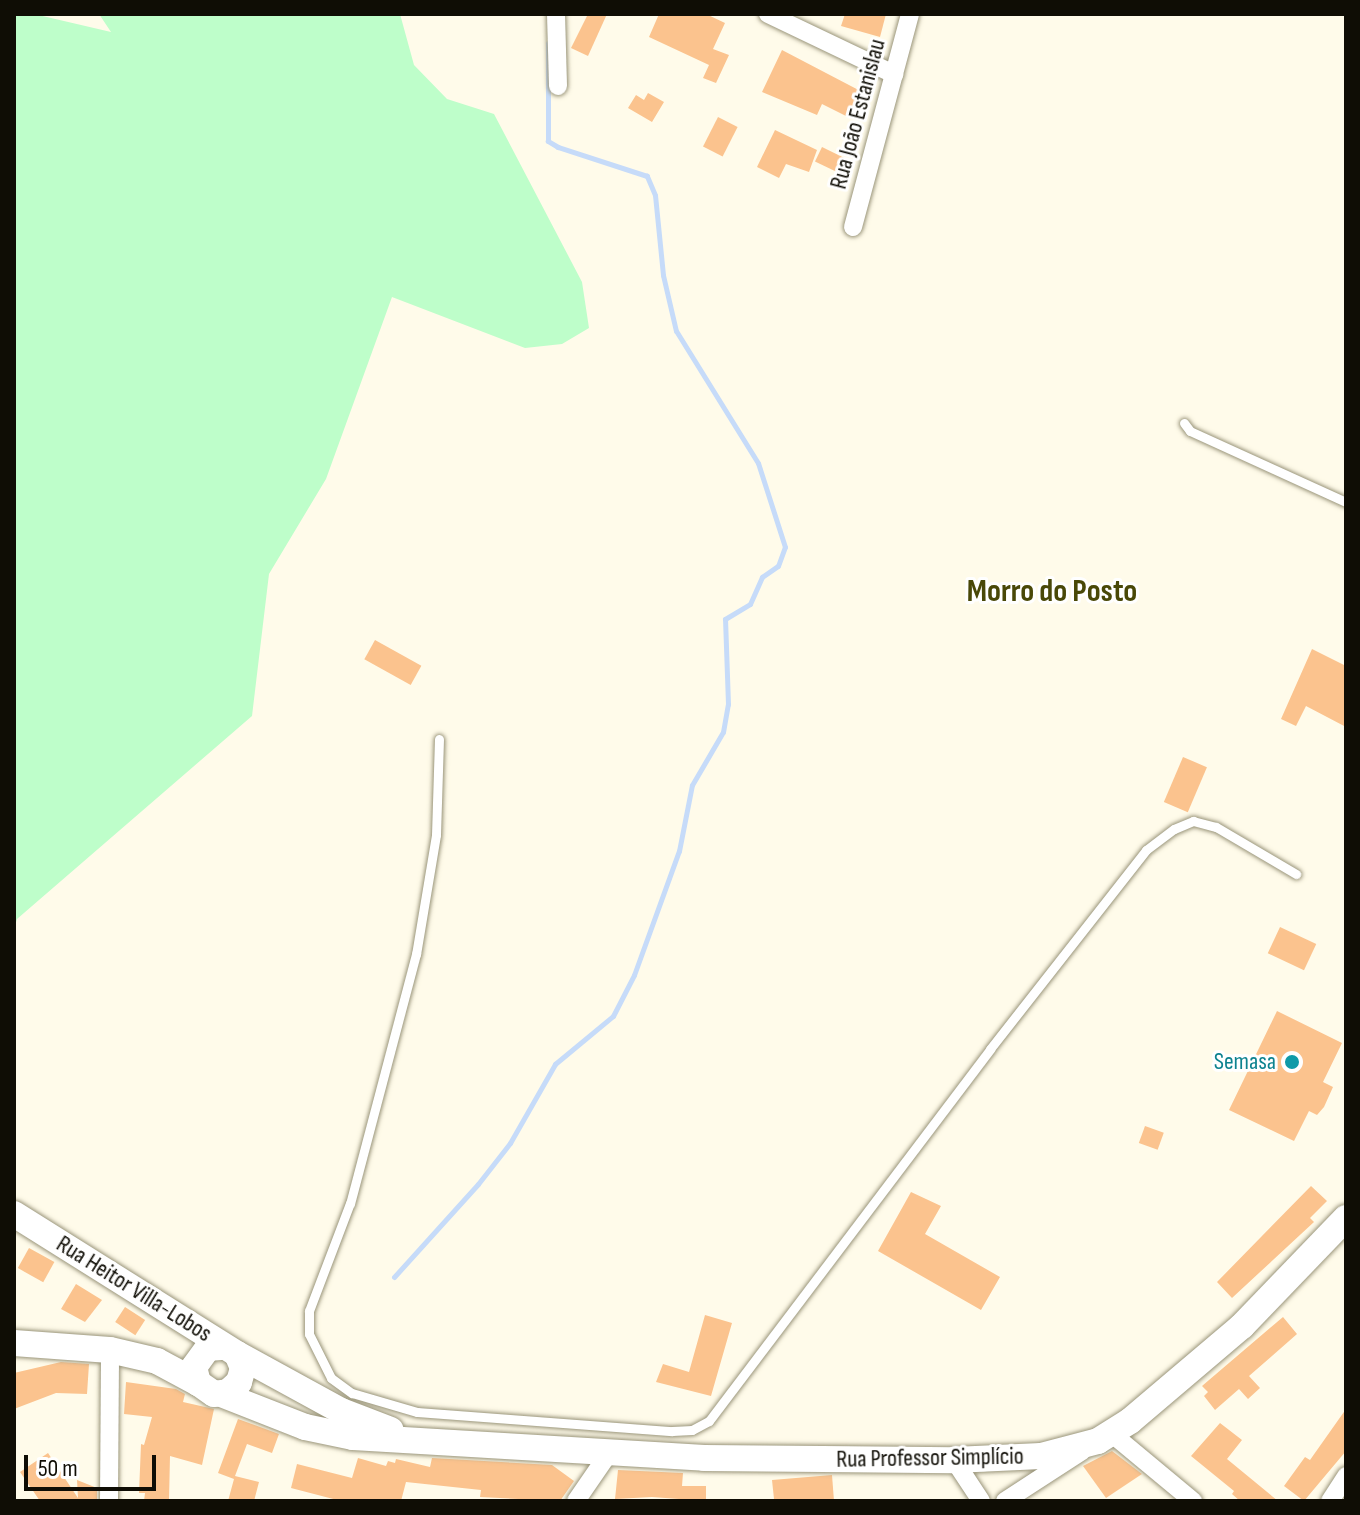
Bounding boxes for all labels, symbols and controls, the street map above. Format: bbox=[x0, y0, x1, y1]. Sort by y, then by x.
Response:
street label: Rua João Estanislau bbox=[824, 36, 892, 192]
district label: Morro do Posto bbox=[967, 573, 1137, 611]
place label: Semasa bbox=[1214, 1048, 1276, 1076]
marker: Semasa bbox=[1283, 1053, 1301, 1071]
street label: Rua Heitor Villa-Lobos bbox=[51, 1230, 217, 1348]
scale bar bbox=[28, 1439, 160, 1489]
street label: Rua Professor Simplício bbox=[836, 1442, 1024, 1474]
text: 50 m bbox=[38, 1454, 78, 1483]

